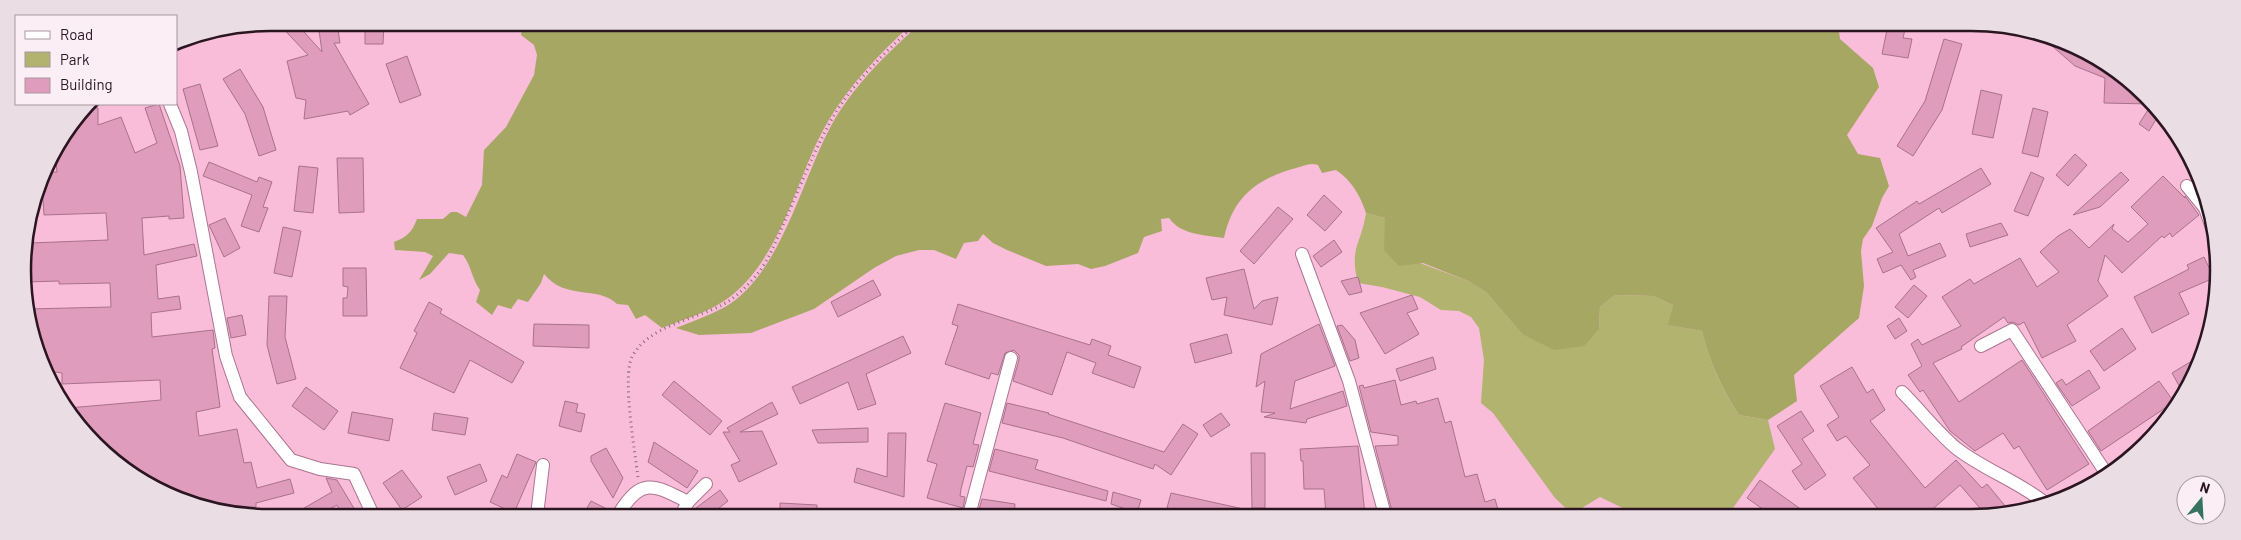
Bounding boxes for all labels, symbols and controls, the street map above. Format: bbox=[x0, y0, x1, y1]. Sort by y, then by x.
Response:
legend bbox=[15, 15, 178, 105]
text: Road bbox=[60, 25, 93, 43]
text: Park bbox=[60, 50, 90, 68]
text: Building bbox=[60, 75, 113, 93]
north arrow bbox=[2176, 475, 2226, 525]
text: N bbox=[2198, 478, 2212, 497]

